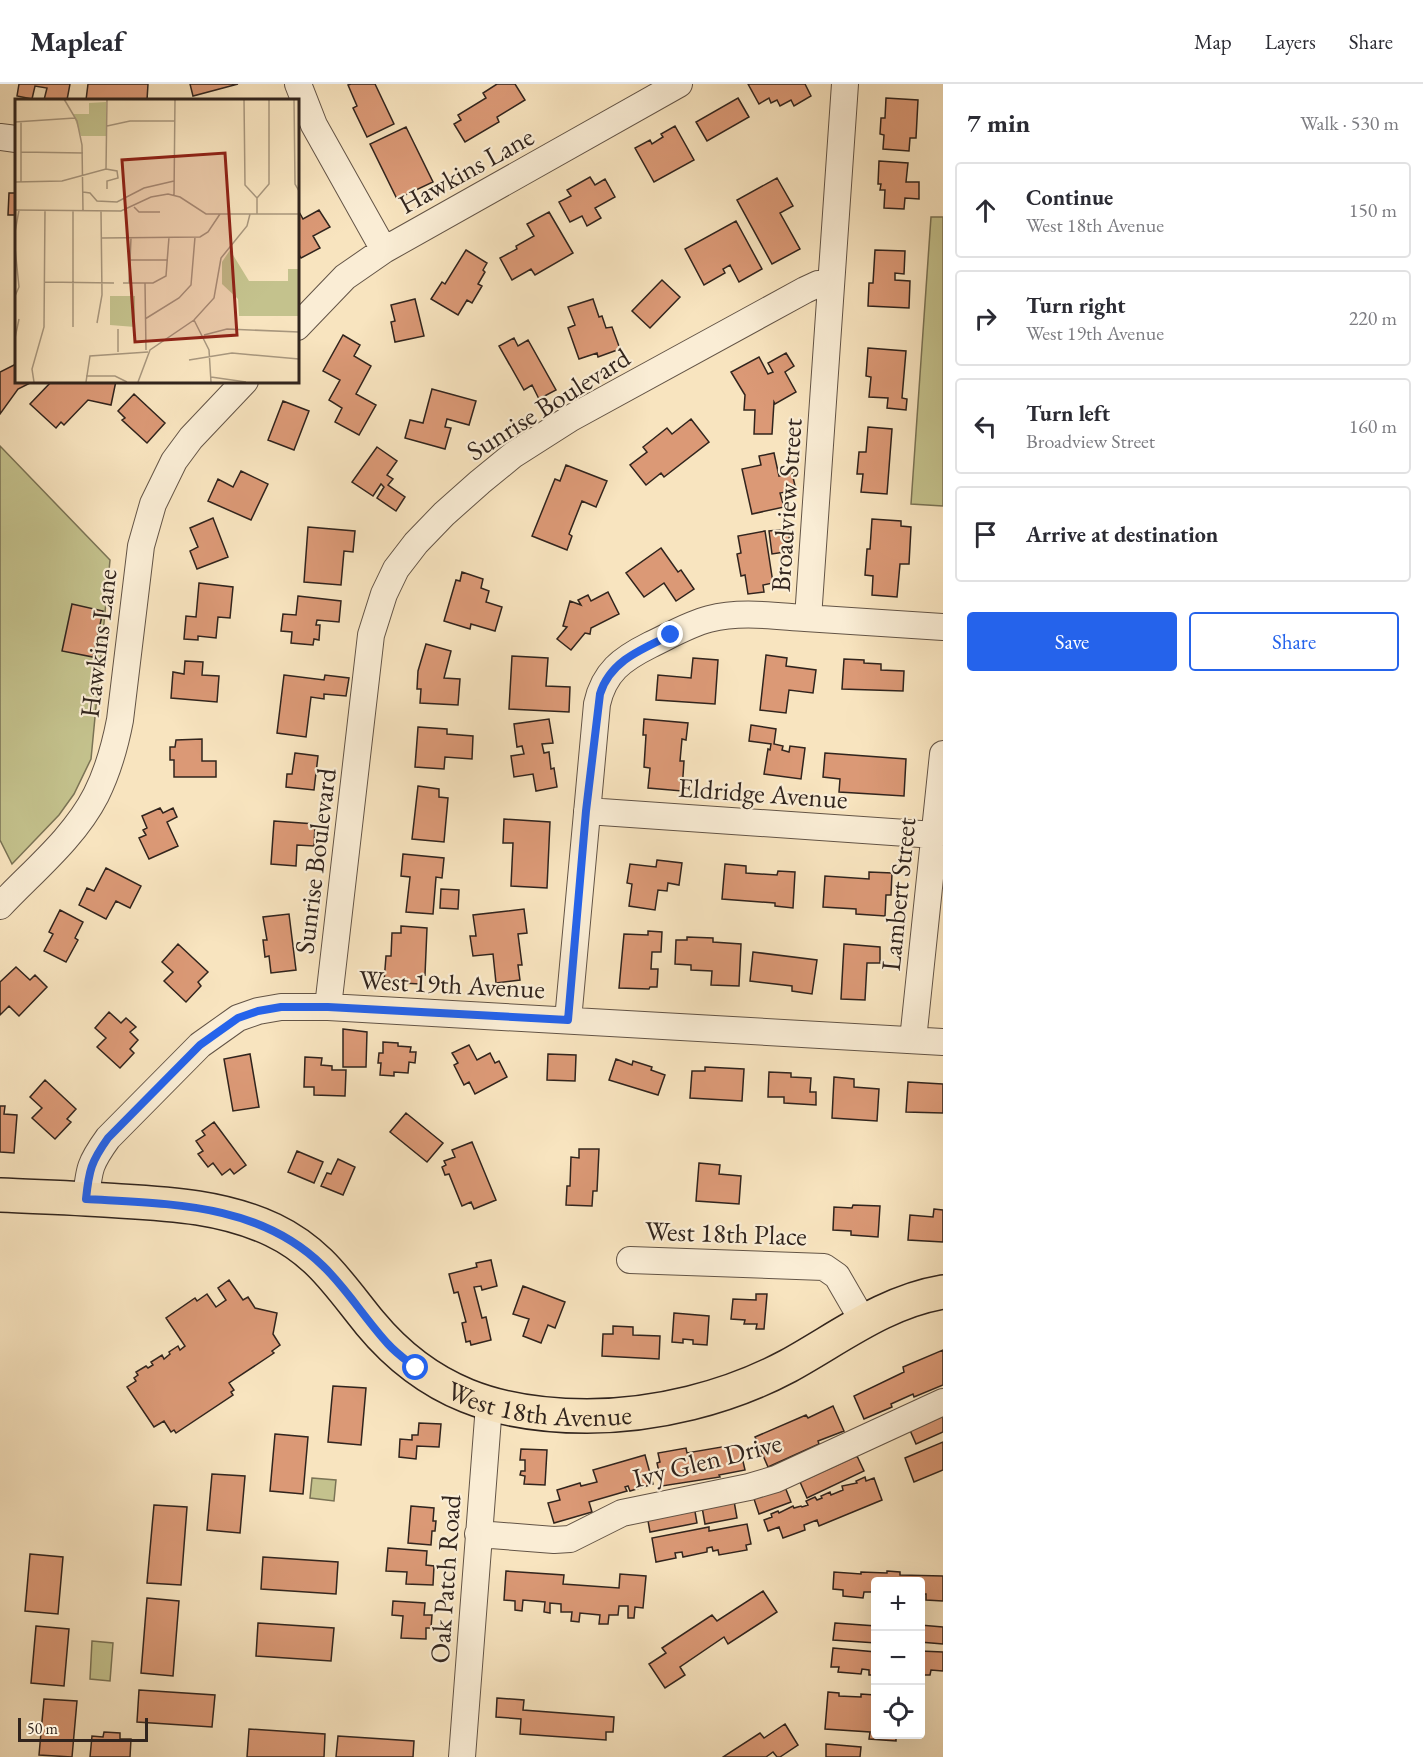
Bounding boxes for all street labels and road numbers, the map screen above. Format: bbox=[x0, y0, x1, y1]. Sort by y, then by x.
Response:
street label: Hawkins Lane bbox=[392, 118, 540, 222]
street label: Sunrise Boulevard bbox=[460, 340, 637, 468]
street label: Broadview Street bbox=[762, 416, 810, 593]
street label: Hawkins Lane bbox=[72, 567, 124, 719]
street label: Sunrise Boulevard bbox=[286, 766, 344, 956]
street label: Eldridge Avenue bbox=[677, 770, 849, 816]
street label: Lambert Street bbox=[873, 815, 924, 973]
street label: West 19th Avenue bbox=[358, 962, 546, 1006]
street label: West 18th Place bbox=[644, 1213, 808, 1253]
street label: West 18th Avenue bbox=[442, 1372, 633, 1434]
street label: Ivy Glen Drive bbox=[629, 1425, 785, 1495]
street label: Oak Patch Road bbox=[422, 1493, 468, 1665]

